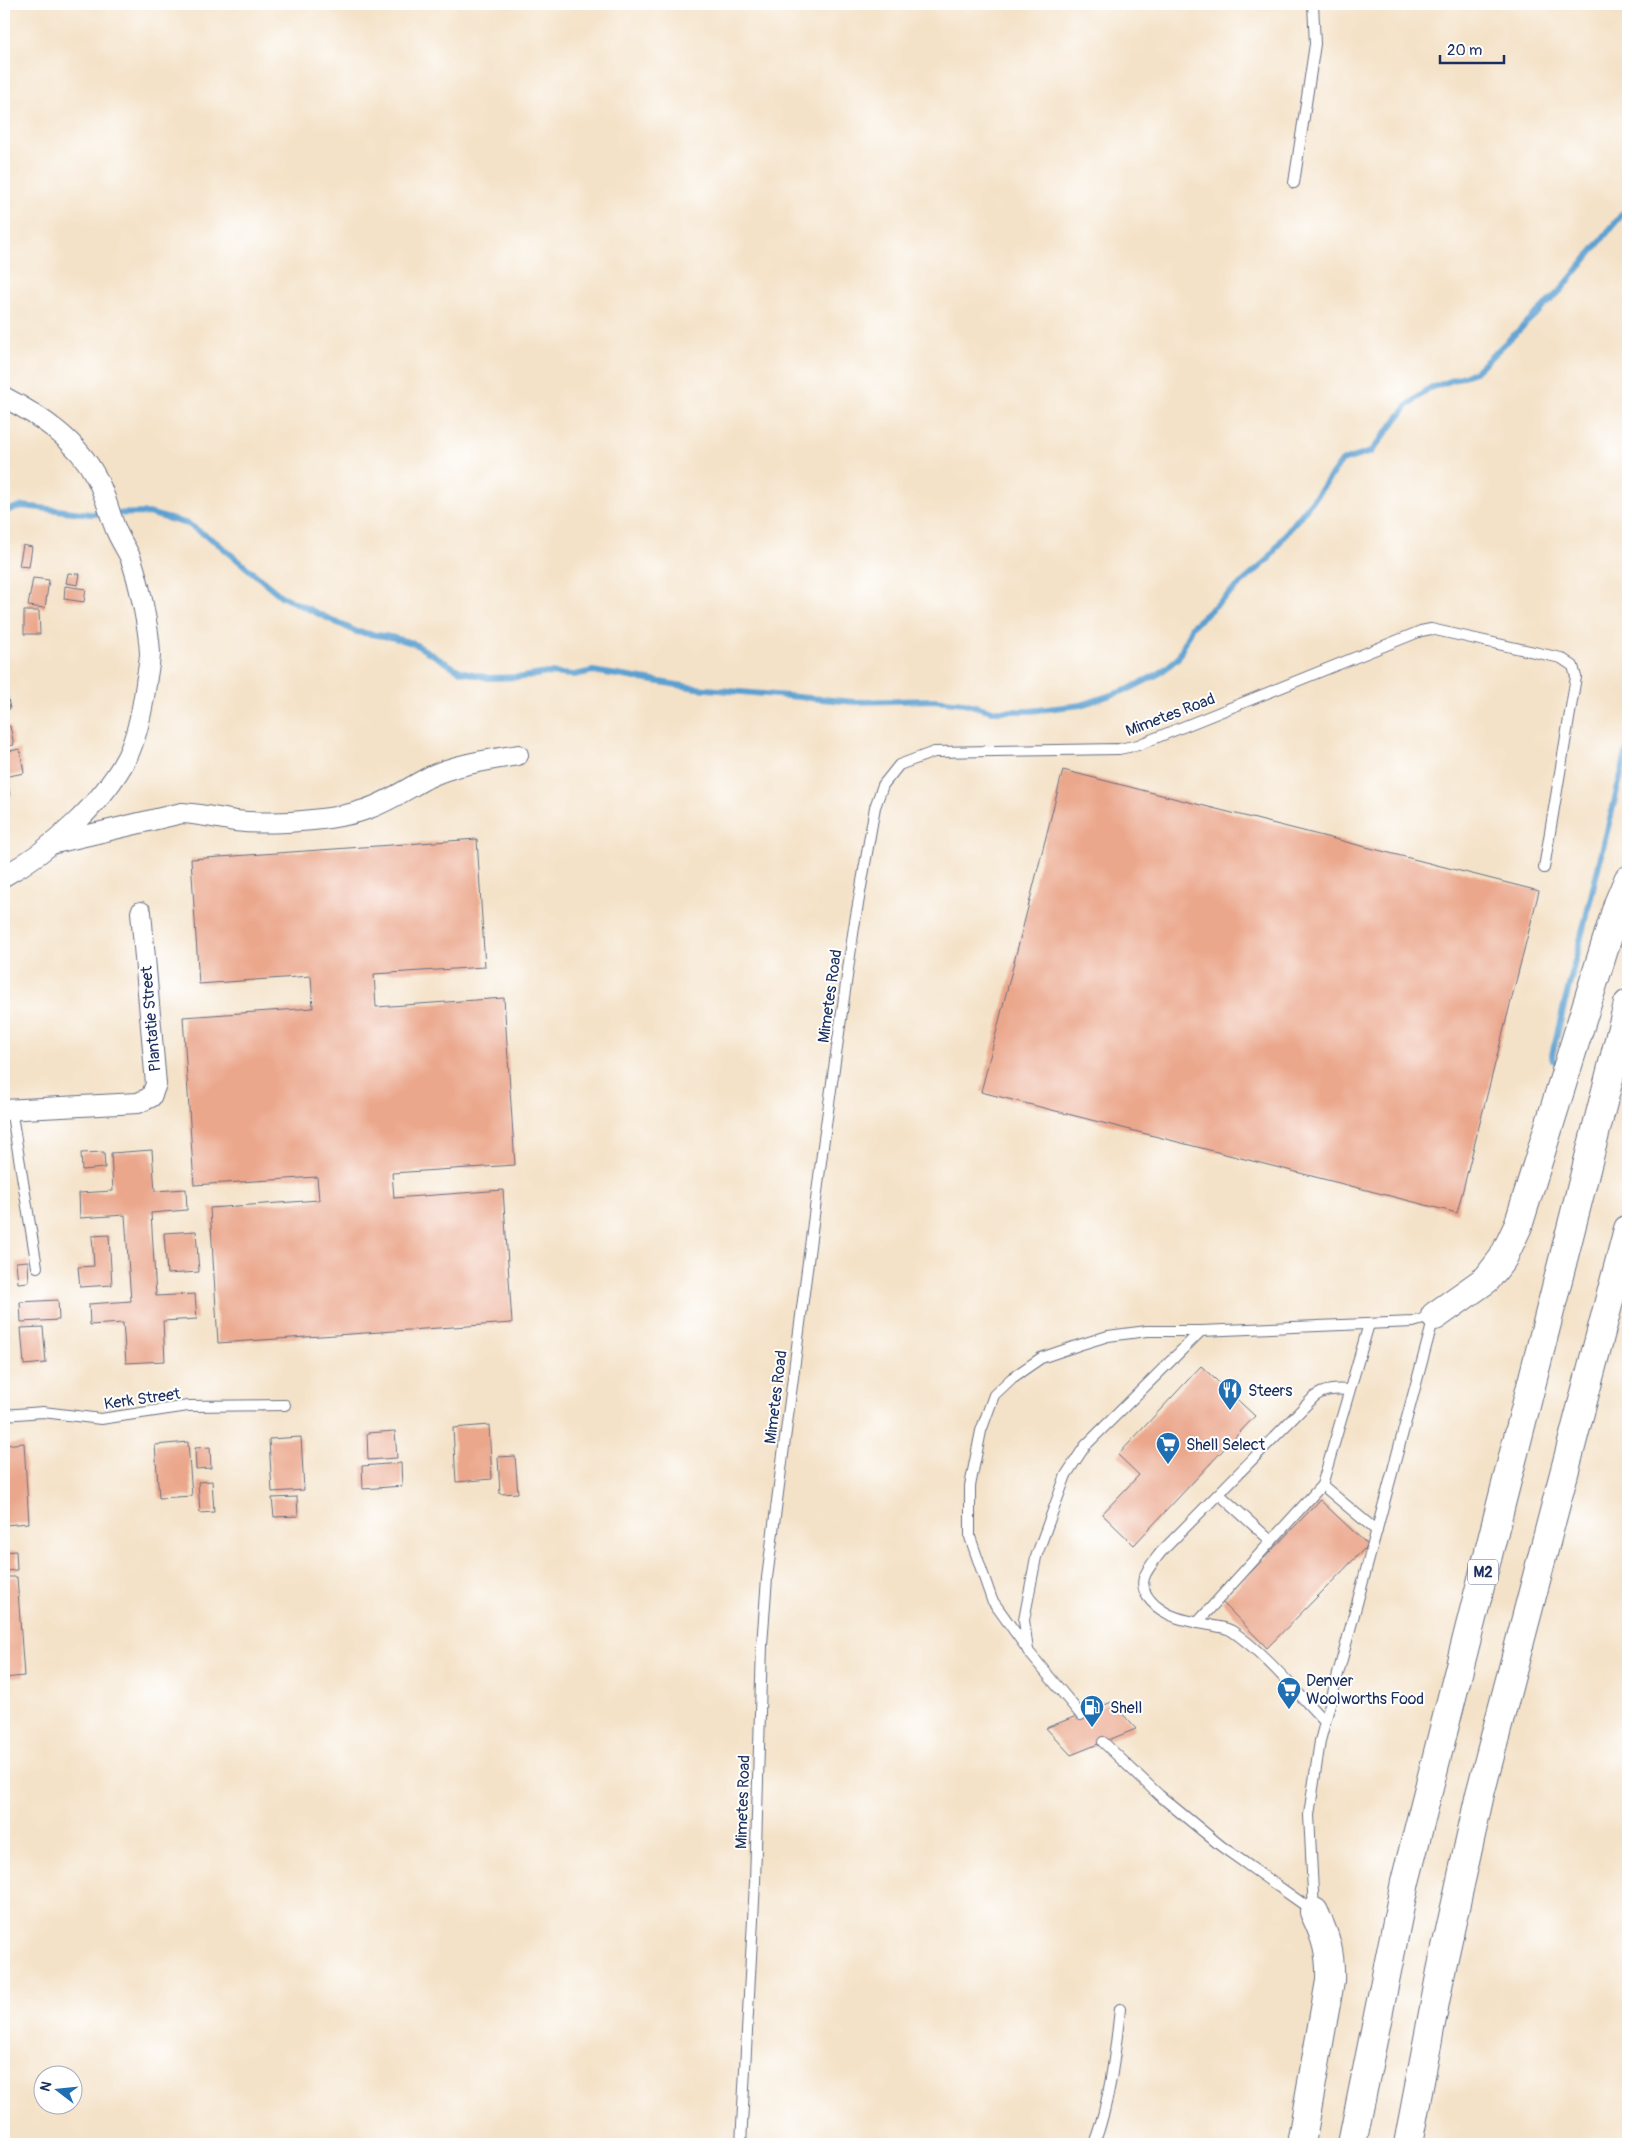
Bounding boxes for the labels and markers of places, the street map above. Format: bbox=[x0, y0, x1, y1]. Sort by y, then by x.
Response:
restaurant icon: Steers bbox=[1217, 1377, 1243, 1411]
place label: Steers bbox=[1248, 1381, 1292, 1401]
supermarket icon: Shell Select bbox=[1155, 1431, 1181, 1465]
place label: Shell Select bbox=[1186, 1435, 1266, 1455]
place label: Denver Woolworths Food bbox=[1306, 1671, 1424, 1709]
supermarket icon: Denver Woolworths Food bbox=[1276, 1676, 1302, 1710]
fuel station icon: Shell bbox=[1079, 1694, 1105, 1728]
place label: Shell bbox=[1110, 1698, 1142, 1718]

